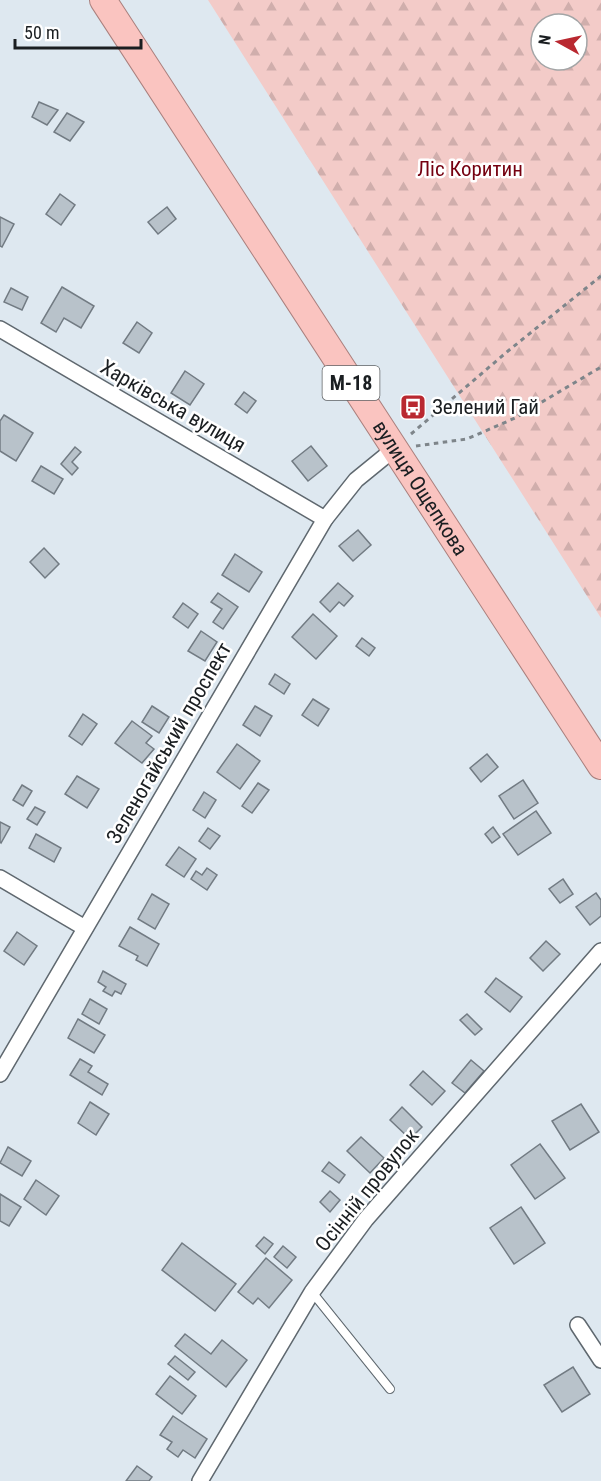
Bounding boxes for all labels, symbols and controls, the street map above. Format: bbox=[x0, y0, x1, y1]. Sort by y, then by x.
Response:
scale bar bbox=[15, 12, 141, 50]
north arrow bbox=[529, 12, 589, 72]
text: 50 m bbox=[24, 22, 59, 43]
text: N bbox=[535, 34, 555, 46]
park label: Ліс Коритин bbox=[417, 157, 523, 181]
street label: Харківська вулиця bbox=[96, 355, 250, 457]
road number: М-18 bbox=[322, 366, 380, 400]
bus stop icon: Зелений Гай bbox=[398, 392, 428, 422]
place label: Зелений Гай bbox=[432, 395, 539, 419]
street label: вулиця Ощепкова bbox=[368, 416, 473, 560]
street label: Зеленогайський проспект bbox=[102, 638, 236, 848]
street label: Осінній провулок bbox=[310, 1124, 424, 1256]

